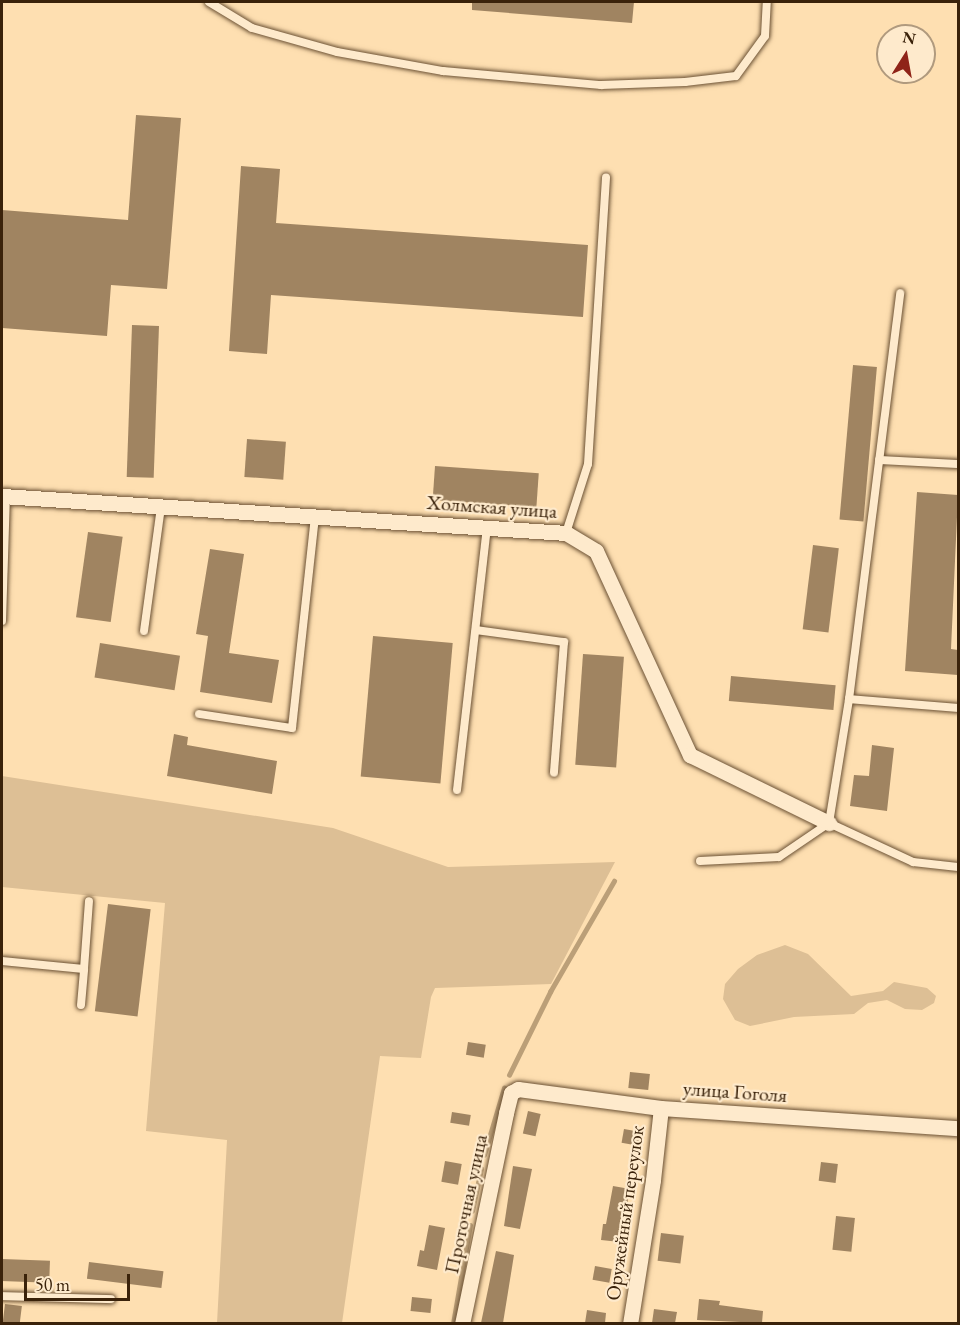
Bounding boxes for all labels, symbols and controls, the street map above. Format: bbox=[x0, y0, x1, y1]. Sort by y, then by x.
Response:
north arrow bbox=[876, 24, 936, 84]
text: N bbox=[901, 26, 918, 49]
street label: Холмская улица bbox=[426, 490, 558, 524]
street label: улица Гоголя bbox=[682, 1076, 788, 1108]
street label: Оружейный переулок bbox=[601, 1124, 649, 1302]
street label: Проточная улица bbox=[440, 1132, 492, 1276]
scale bar bbox=[27, 1262, 134, 1300]
text: 50 m bbox=[35, 1273, 70, 1296]

